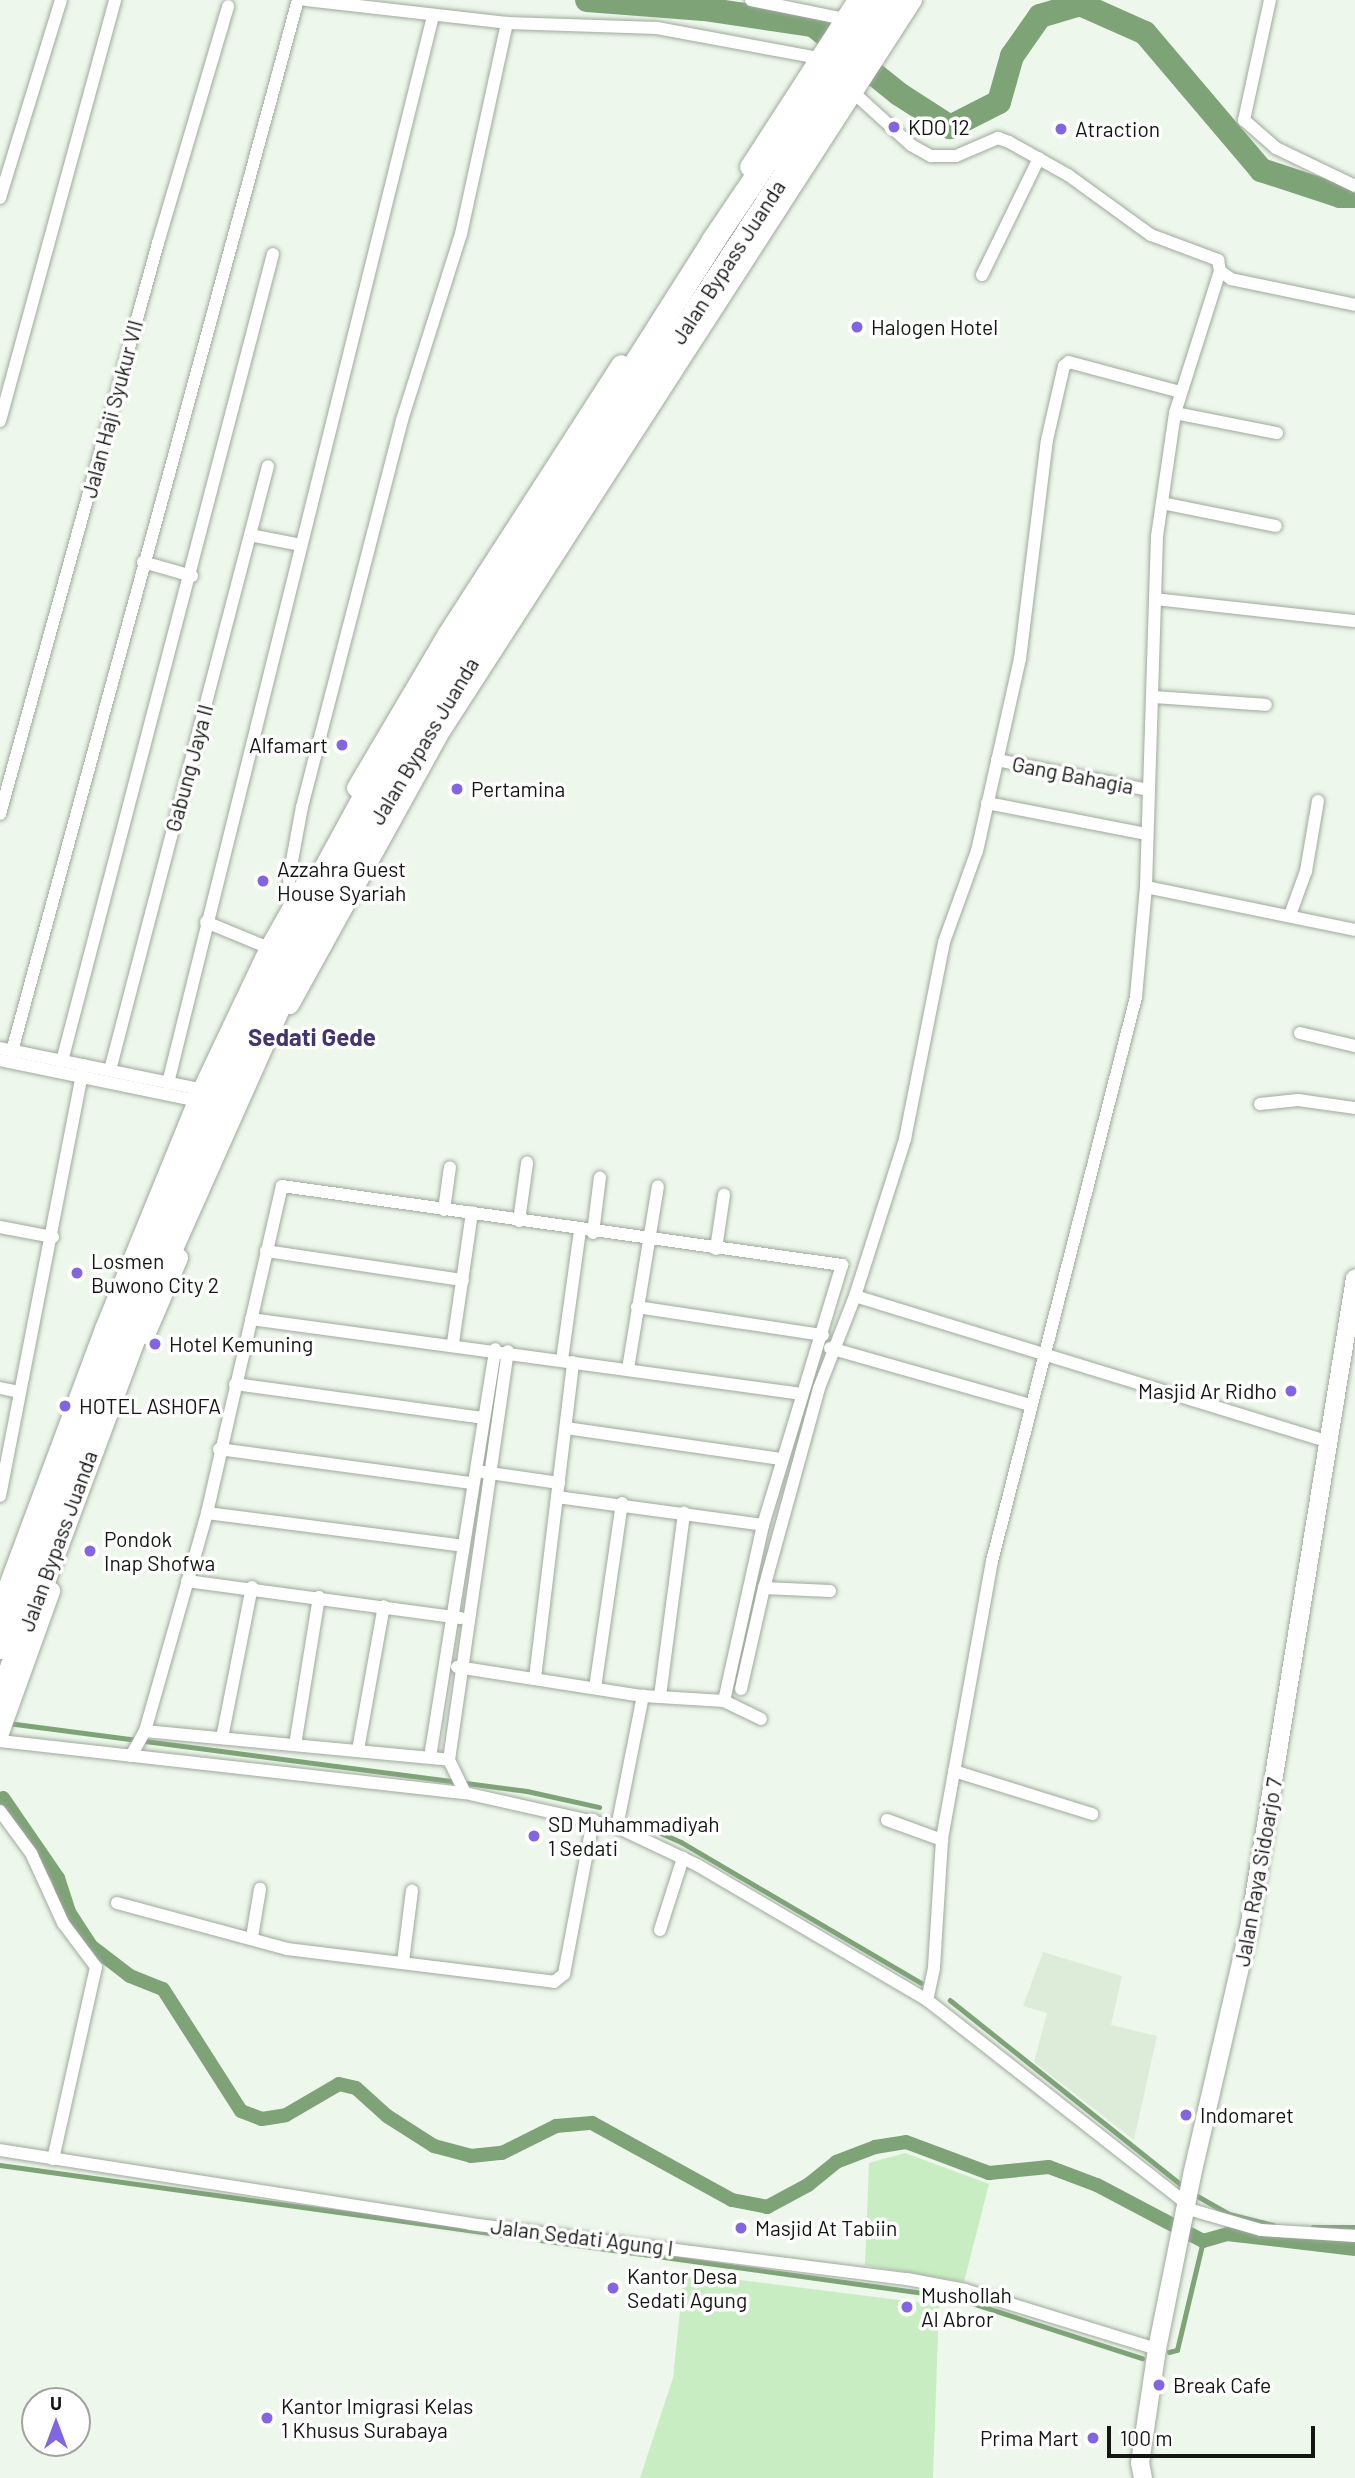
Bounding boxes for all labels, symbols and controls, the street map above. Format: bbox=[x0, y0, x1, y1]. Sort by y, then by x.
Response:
place label: KDO 12 bbox=[908, 114, 970, 140]
place label: Atraction bbox=[1075, 116, 1160, 142]
marker: KDO 12 bbox=[886, 119, 902, 135]
marker: Atraction bbox=[1053, 121, 1069, 137]
street label: Jalan Bypass Juanda bbox=[666, 175, 790, 349]
place label: Halogen Hotel bbox=[871, 314, 998, 340]
street label: Jalan Haji Syukur VII bbox=[76, 317, 148, 501]
marker: Halogen Hotel bbox=[849, 319, 865, 335]
street label: Jalan Bypass Juanda bbox=[364, 653, 484, 829]
street label: Gabung Jaya II bbox=[160, 702, 218, 834]
place label: Alfamart bbox=[249, 732, 328, 758]
marker: Alfamart bbox=[334, 737, 350, 753]
street label: Gang Bahagia bbox=[1010, 751, 1136, 799]
place label: Pertamina bbox=[471, 776, 565, 802]
marker: Pertamina bbox=[449, 781, 465, 797]
place label: Azzahra Guest House Syariah bbox=[277, 856, 406, 906]
marker: Azzahra Guest House Syariah bbox=[255, 873, 271, 889]
district label: Sedati Gede bbox=[248, 1023, 376, 1051]
place label: Losmen Buwono City 2 bbox=[91, 1248, 219, 1298]
marker: Losmen Buwono City 2 bbox=[69, 1265, 85, 1281]
place label: Hotel Kemuning bbox=[169, 1331, 313, 1357]
marker: Hotel Kemuning bbox=[147, 1336, 163, 1352]
place label: Masjid Ar Ridho bbox=[1138, 1378, 1277, 1404]
marker: Masjid Ar Ridho bbox=[1283, 1383, 1299, 1399]
place label: HOTEL ASHOFA bbox=[79, 1393, 221, 1419]
marker: HOTEL ASHOFA bbox=[57, 1398, 73, 1414]
street label: Jalan Bypass Juanda bbox=[14, 1447, 102, 1635]
place label: Pondok Inap Shofwa bbox=[104, 1526, 215, 1576]
marker: Pondok Inap Shofwa bbox=[82, 1543, 98, 1559]
street label: Jalan Raya Sidoarjo 7 bbox=[1229, 1776, 1287, 1968]
place label: SD Muhammadiyah 1 Sedati bbox=[548, 1811, 720, 1861]
marker: SD Muhammadiyah 1 Sedati bbox=[526, 1828, 542, 1844]
place label: Indomaret bbox=[1200, 2102, 1294, 2128]
marker: Indomaret bbox=[1178, 2107, 1194, 2123]
street label: Jalan Sedati Agung I bbox=[489, 2213, 675, 2261]
place label: Masjid At Tabiin bbox=[755, 2215, 897, 2241]
marker: Masjid At Tabiin bbox=[733, 2220, 749, 2236]
place label: Kantor Desa Sedati Agung bbox=[627, 2263, 747, 2313]
marker: Kantor Desa Sedati Agung bbox=[605, 2280, 621, 2296]
place label: Mushollah Al Abror bbox=[921, 2282, 1012, 2332]
marker: Mushollah Al Abror bbox=[899, 2299, 915, 2315]
place label: Break Cafe bbox=[1173, 2372, 1271, 2398]
marker: Break Cafe bbox=[1151, 2377, 1167, 2393]
north arrow bbox=[21, 2387, 91, 2457]
text: U bbox=[50, 2391, 62, 2414]
place label: Kantor Imigrasi Kelas 1 Khusus Surabaya bbox=[281, 2393, 473, 2443]
marker: Kantor Imigrasi Kelas 1 Khusus Surabaya bbox=[259, 2410, 275, 2426]
scale bar bbox=[1110, 2412, 1318, 2456]
place label: Prima Mart bbox=[980, 2425, 1079, 2451]
text: 100 m bbox=[1120, 2425, 1173, 2450]
marker: Prima Mart bbox=[1085, 2430, 1101, 2446]

